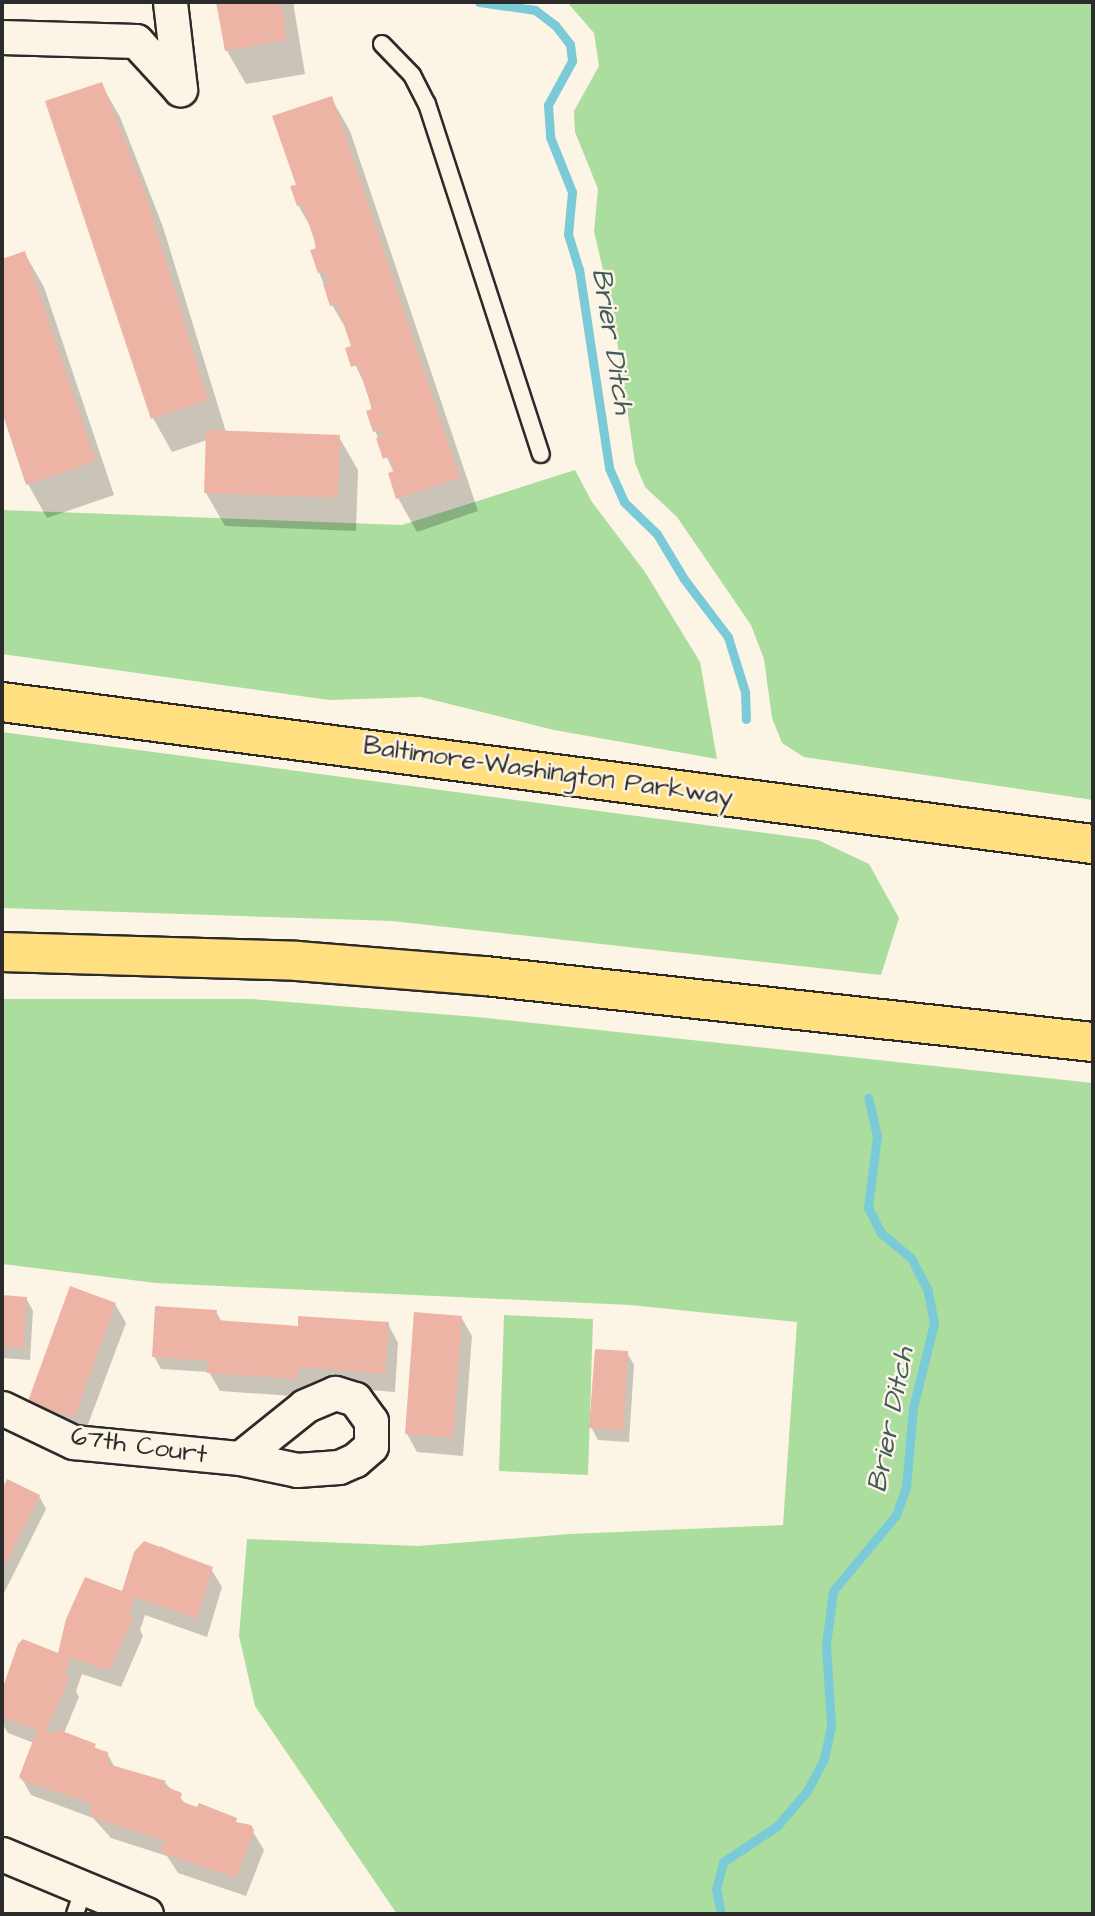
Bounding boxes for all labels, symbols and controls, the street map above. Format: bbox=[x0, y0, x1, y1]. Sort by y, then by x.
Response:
water label: Brier Ditch bbox=[584, 266, 640, 416]
street label: Baltimore-Washington Parkway bbox=[361, 731, 735, 813]
water label: Brier Ditch bbox=[861, 1345, 921, 1495]
street label: 67th Court bbox=[69, 1421, 209, 1471]

